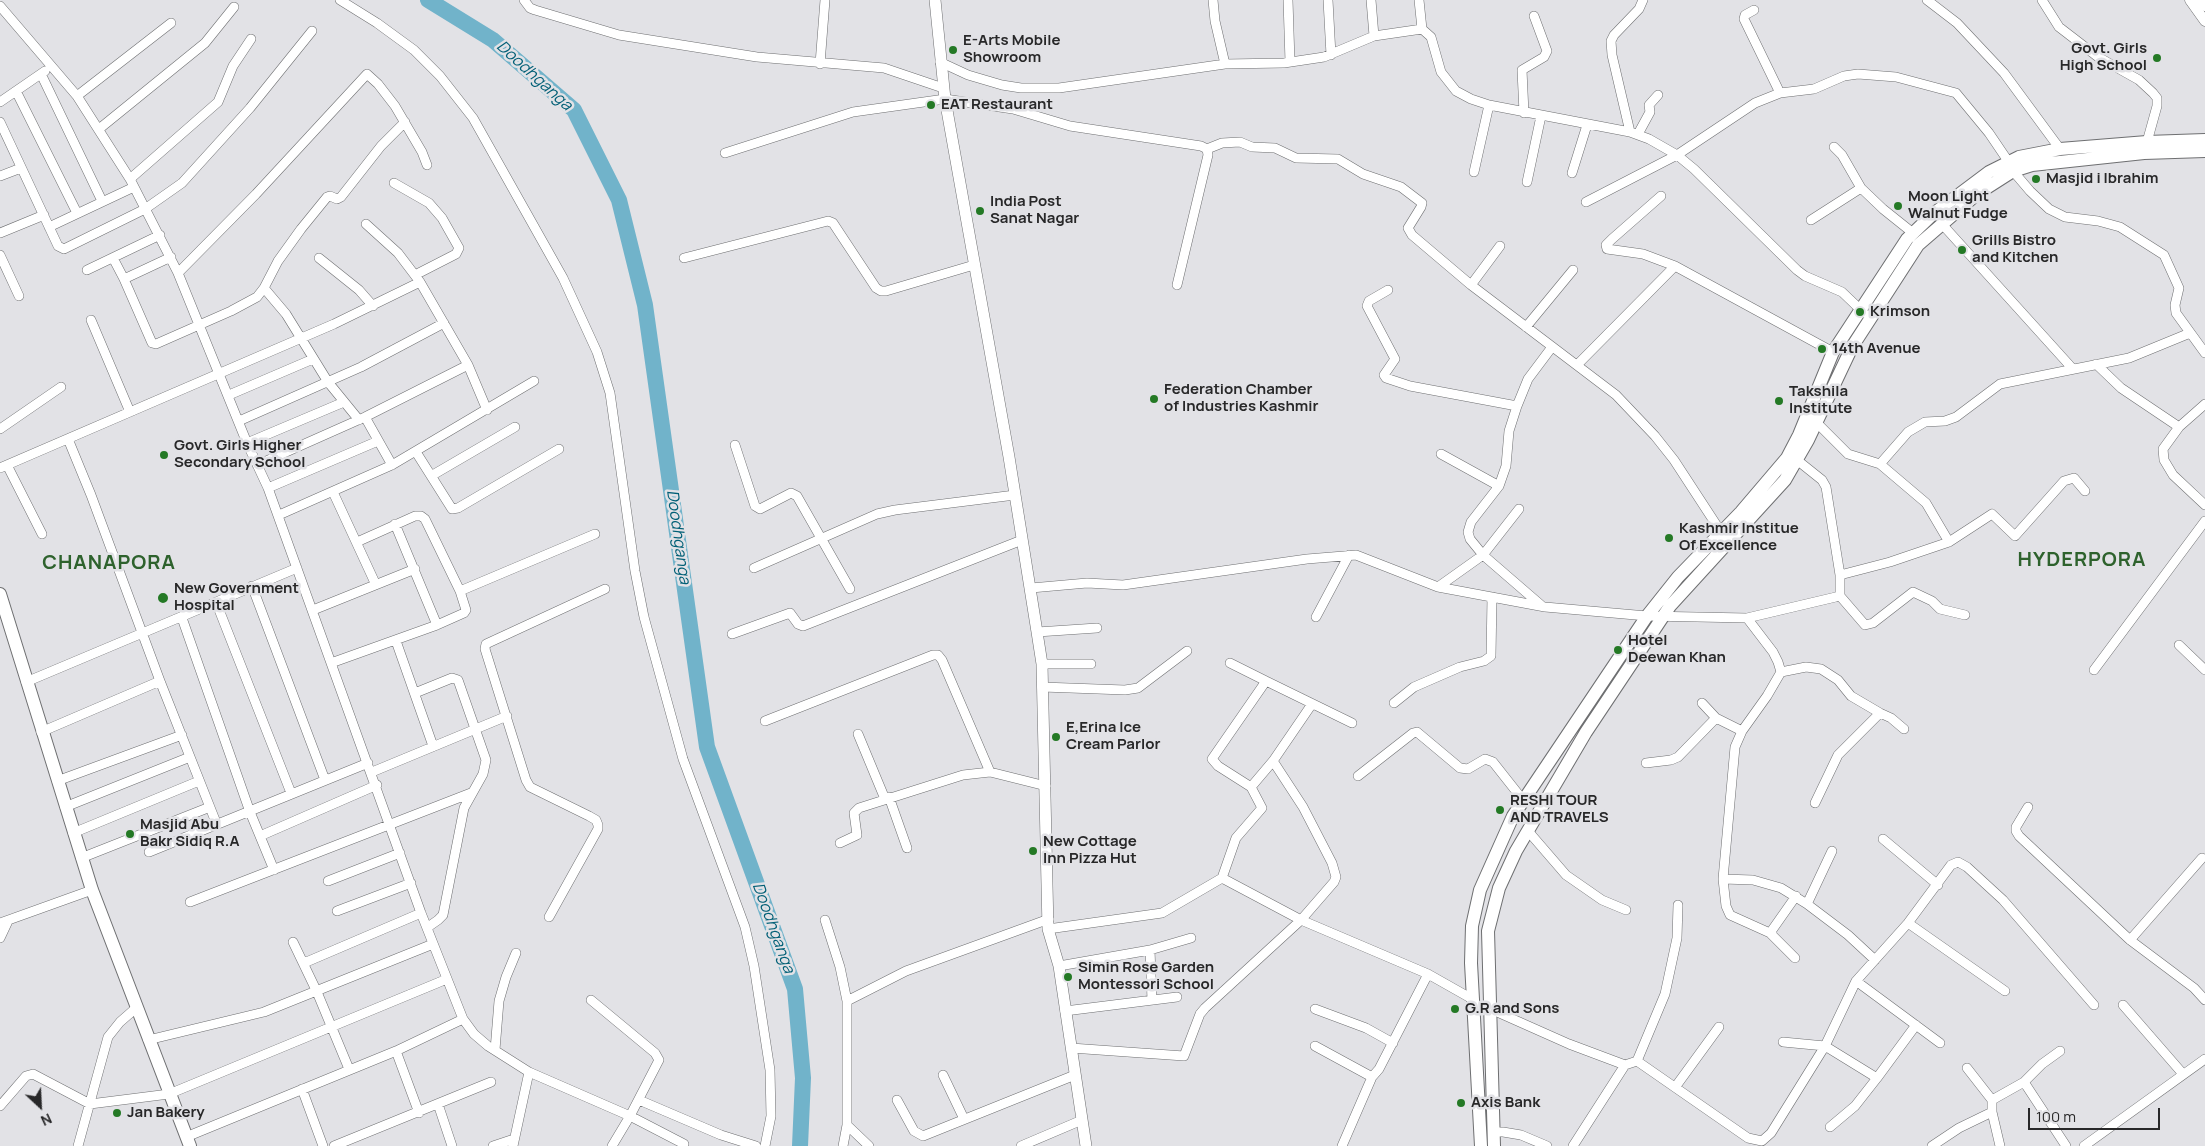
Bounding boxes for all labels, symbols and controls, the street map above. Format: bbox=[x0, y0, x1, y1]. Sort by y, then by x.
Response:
place label: E-Arts Mobile Showroom bbox=[963, 32, 1061, 67]
water label: Doodhganga bbox=[492, 37, 576, 115]
place label: Govt. Girls High School bbox=[2060, 40, 2147, 75]
marker: E-Arts Mobile Showroom bbox=[947, 44, 959, 56]
marker: Govt. Girls High School bbox=[2151, 52, 2163, 64]
place label: EAT Restaurant bbox=[941, 96, 1053, 114]
marker: EAT Restaurant bbox=[925, 99, 937, 111]
place label: Masjid i Ibrahim bbox=[2046, 170, 2159, 188]
marker: Masjid i Ibrahim bbox=[2030, 173, 2042, 185]
place label: Moon Light Walnut Fudge bbox=[1908, 188, 2008, 223]
place label: India Post Sanat Nagar bbox=[990, 193, 1079, 228]
marker: Moon Light Walnut Fudge bbox=[1892, 200, 1904, 212]
marker: India Post Sanat Nagar bbox=[974, 205, 986, 217]
place label: Grills Bistro and Kitchen bbox=[1972, 232, 2058, 267]
marker: Grills Bistro and Kitchen bbox=[1956, 244, 1968, 256]
place label: Krimson bbox=[1870, 303, 1930, 321]
marker: Krimson bbox=[1854, 306, 1866, 318]
place label: 14th Avenue bbox=[1832, 340, 1921, 358]
marker: 14th Avenue bbox=[1816, 343, 1828, 355]
place label: Federation Chamber of Industries Kashmir bbox=[1164, 381, 1319, 416]
place label: Takshila Institute bbox=[1789, 383, 1852, 418]
marker: Federation Chamber of Industries Kashmir bbox=[1148, 393, 1160, 405]
marker: Takshila Institute bbox=[1773, 395, 1785, 407]
place label: Govt. Girls Higher Secondary School bbox=[174, 437, 305, 472]
marker: Govt. Girls Higher Secondary School bbox=[158, 449, 170, 461]
water label: Doodhganga bbox=[662, 489, 694, 585]
place label: Kashmir Institue Of Excellence bbox=[1679, 520, 1799, 555]
marker: Kashmir Institue Of Excellence bbox=[1663, 532, 1675, 544]
district label: HYDERPORA bbox=[2016, 548, 2148, 572]
district label: CHANAPORA bbox=[41, 551, 177, 575]
place label: New Government Hospital bbox=[174, 580, 299, 615]
marker: New Government Hospital bbox=[156, 591, 170, 605]
place label: Hotel Deewan Khan bbox=[1628, 632, 1726, 667]
marker: Hotel Deewan Khan bbox=[1612, 644, 1624, 656]
place label: E,Erina Ice Cream Parlor bbox=[1066, 719, 1160, 754]
marker: E,Erina Ice Cream Parlor bbox=[1050, 731, 1062, 743]
place label: RESHI TOUR AND TRAVELS bbox=[1510, 792, 1609, 827]
marker: RESHI TOUR AND TRAVELS bbox=[1494, 804, 1506, 816]
place label: Masjid Abu Bakr Sidiq R.A bbox=[140, 816, 239, 851]
marker: Masjid Abu Bakr Sidiq R.A bbox=[124, 828, 136, 840]
place label: New Cottage Inn Pizza Hut bbox=[1043, 833, 1137, 868]
marker: New Cottage Inn Pizza Hut bbox=[1027, 845, 1039, 857]
water label: Doodhganga bbox=[748, 880, 798, 976]
place label: Simin Rose Garden Montessori School bbox=[1078, 959, 1214, 994]
marker: Simin Rose Garden Montessori School bbox=[1062, 971, 1074, 983]
place label: G.R and Sons bbox=[1465, 1000, 1559, 1018]
marker: G.R and Sons bbox=[1449, 1003, 1461, 1015]
north arrow bbox=[15, 1081, 65, 1131]
place label: Axis Bank bbox=[1471, 1094, 1540, 1112]
marker: Axis Bank bbox=[1455, 1097, 1467, 1109]
scale bar bbox=[2030, 1098, 2162, 1130]
place label: Jan Bakery bbox=[127, 1104, 205, 1122]
text: 100 m bbox=[2036, 1106, 2076, 1127]
marker: Jan Bakery bbox=[111, 1107, 123, 1119]
text: N bbox=[38, 1109, 55, 1131]

